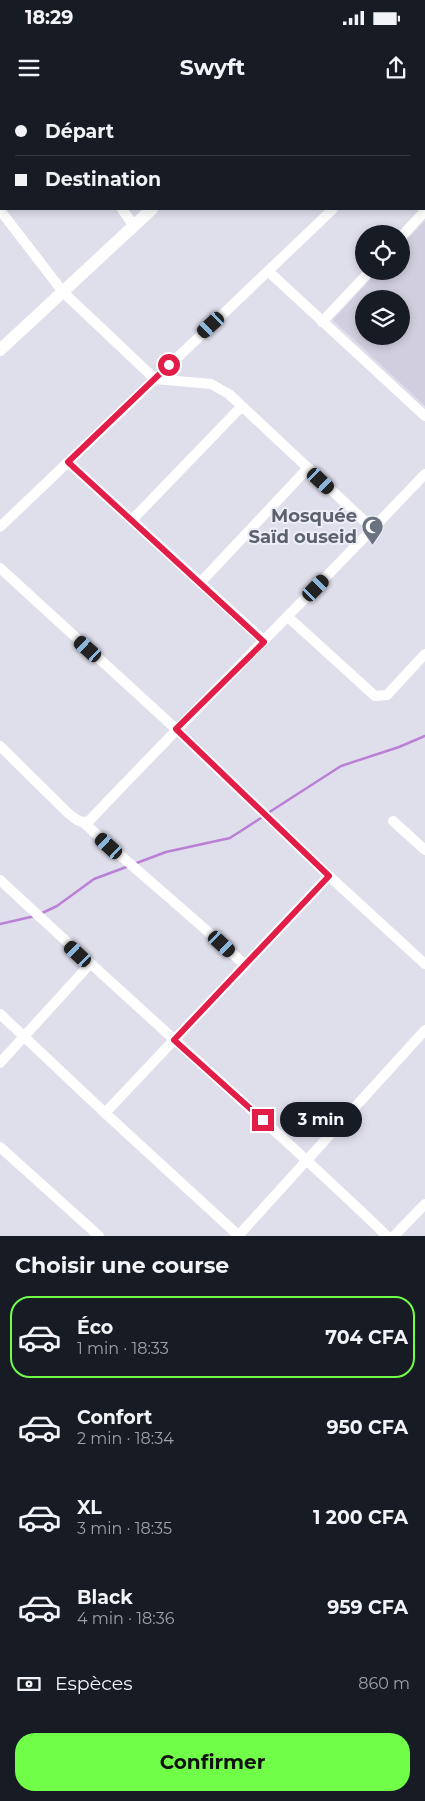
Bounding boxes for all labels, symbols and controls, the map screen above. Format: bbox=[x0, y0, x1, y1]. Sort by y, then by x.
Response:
text: 18:29 bbox=[25, 6, 73, 29]
icon: menu bbox=[15, 54, 43, 82]
text: Swyft bbox=[180, 54, 245, 81]
icon: share bbox=[382, 54, 410, 82]
text: Départ bbox=[45, 120, 114, 143]
text: Destination bbox=[45, 168, 161, 191]
map controls bbox=[355, 225, 410, 345]
button: locate bbox=[355, 225, 410, 280]
button: layers bbox=[355, 290, 410, 345]
car bbox=[194, 309, 227, 341]
route start bbox=[158, 354, 180, 376]
car bbox=[304, 465, 337, 497]
place label: Mosquée Saïd ouseid bbox=[248, 505, 357, 548]
mosque icon: Mosquée Saïd ouseid bbox=[361, 514, 385, 545]
car bbox=[300, 572, 331, 604]
car bbox=[71, 633, 104, 665]
car bbox=[92, 830, 125, 862]
car bbox=[205, 928, 238, 960]
car bbox=[61, 938, 94, 970]
callout: 3 min bbox=[280, 1102, 363, 1138]
route end bbox=[252, 1109, 274, 1131]
text: 3 min bbox=[298, 1110, 344, 1129]
text: Choisir une course bbox=[15, 1252, 229, 1279]
icon: car bbox=[17, 1315, 62, 1360]
text: Éco bbox=[77, 1316, 113, 1339]
text: 704 CFA bbox=[325, 1326, 408, 1349]
text: 1 min · 18:33 bbox=[77, 1339, 169, 1358]
icon: car bbox=[17, 1405, 62, 1450]
text: Confort bbox=[77, 1406, 152, 1429]
text: 950 CFA bbox=[326, 1416, 408, 1439]
text: 2 min · 18:34 bbox=[77, 1429, 174, 1448]
icon: car bbox=[17, 1495, 62, 1540]
text: XL bbox=[77, 1496, 102, 1519]
text: 1 200 CFA bbox=[313, 1506, 408, 1529]
text: 3 min · 18:35 bbox=[77, 1519, 172, 1538]
icon: car bbox=[17, 1585, 62, 1630]
text: Black bbox=[77, 1586, 133, 1609]
text: 959 CFA bbox=[327, 1596, 408, 1619]
text: 4 min · 18:36 bbox=[77, 1609, 174, 1628]
icon: cash bbox=[15, 1670, 43, 1698]
text: Espèces bbox=[55, 1672, 132, 1695]
text: 860 m bbox=[358, 1674, 410, 1693]
button: Confirmer bbox=[15, 1733, 410, 1791]

